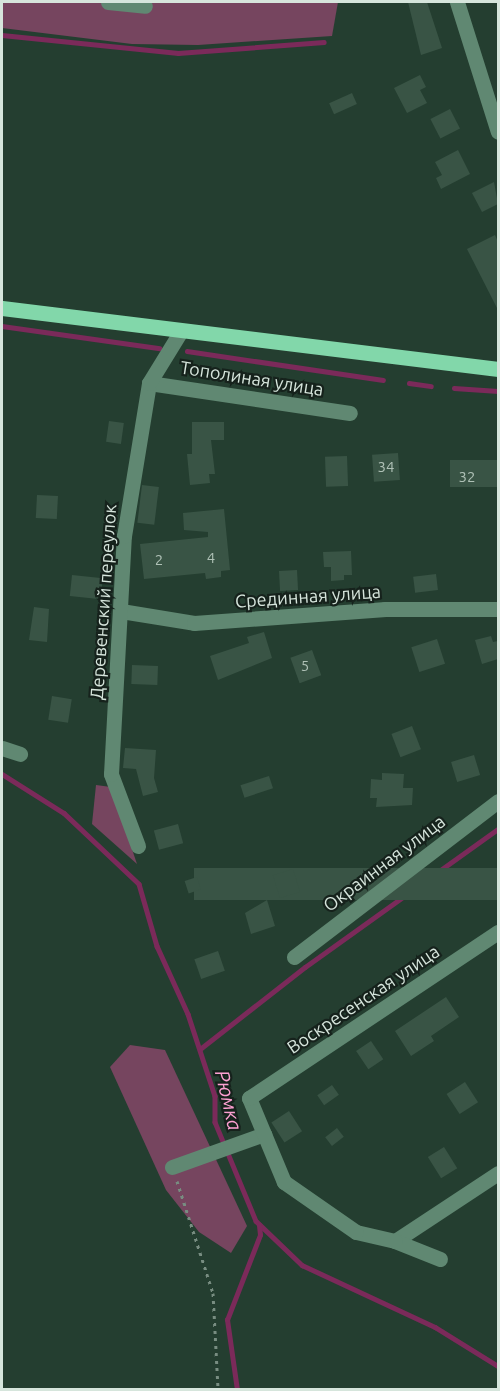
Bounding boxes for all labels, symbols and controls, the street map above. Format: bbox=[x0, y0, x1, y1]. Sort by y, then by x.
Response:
street label: Тополиная улица bbox=[179, 356, 325, 400]
house number: 34 bbox=[378, 458, 394, 476]
house number: 32 bbox=[459, 468, 475, 486]
street label: Деревенский переулок bbox=[85, 504, 121, 700]
house number: 4 bbox=[207, 549, 215, 567]
house number: 2 bbox=[155, 551, 163, 569]
street label: Срединная улица bbox=[234, 580, 382, 612]
house number: 5 bbox=[301, 657, 309, 675]
street label: Окраинная улица bbox=[319, 810, 449, 916]
street label: Воскресенская улица bbox=[283, 940, 443, 1058]
water label: Рюмка bbox=[210, 1068, 248, 1132]

